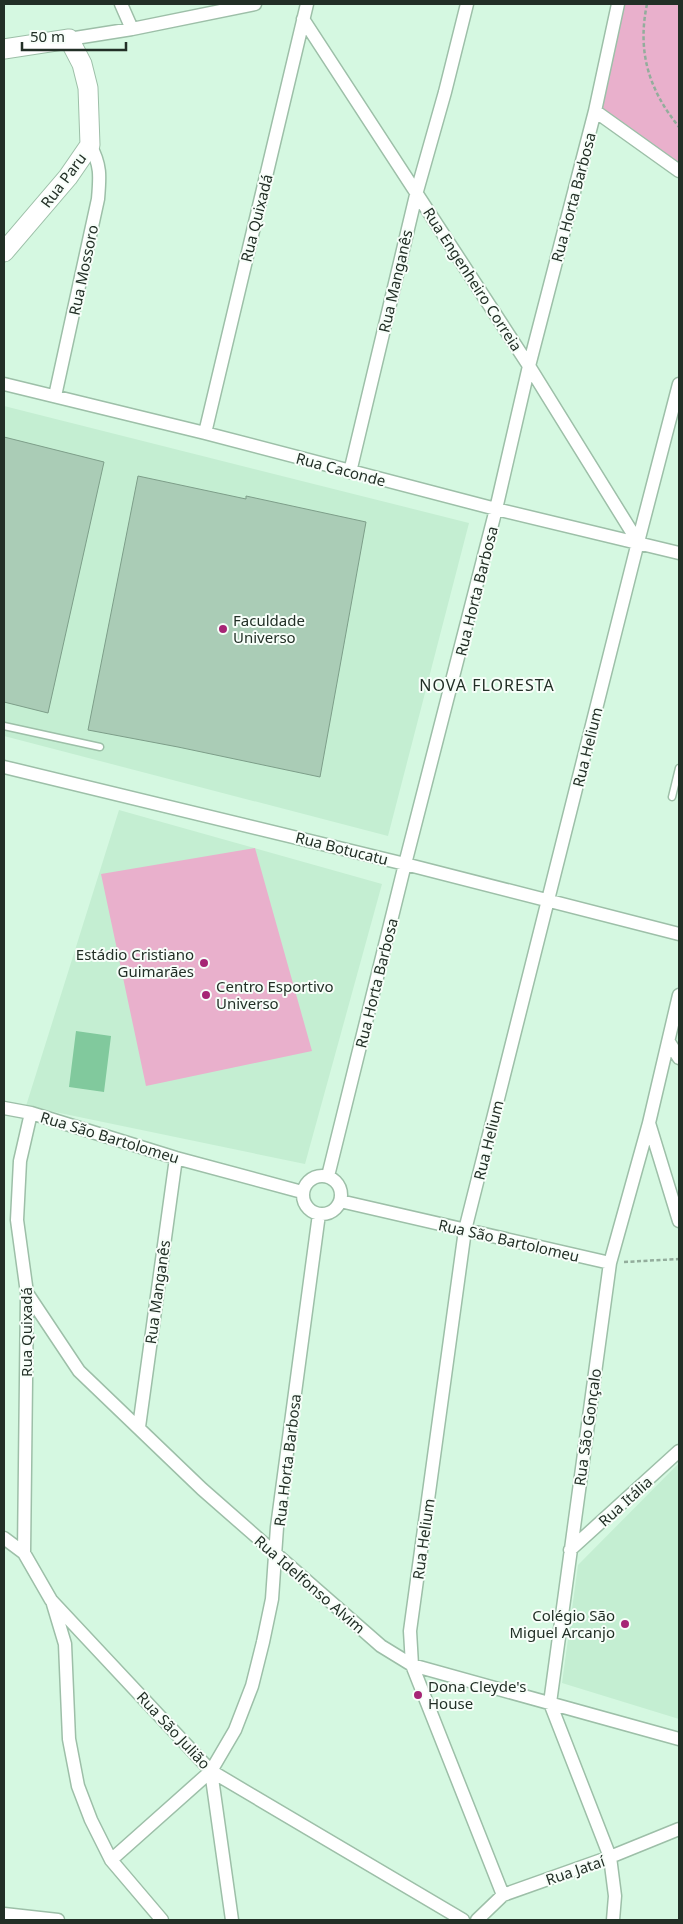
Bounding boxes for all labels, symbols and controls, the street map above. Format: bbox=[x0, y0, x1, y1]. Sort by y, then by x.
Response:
scale bar bbox=[22, 20, 126, 52]
text: 50 m bbox=[30, 26, 65, 46]
street label: Rua Horta Barbosa bbox=[546, 130, 600, 264]
street label: Rua Paru bbox=[36, 148, 90, 212]
street label: Rua Quixadá bbox=[235, 172, 277, 264]
street label: Rua Engenheiro Correia bbox=[419, 203, 527, 355]
street label: Rua Mossoro bbox=[64, 223, 102, 317]
street label: Rua Manganês bbox=[373, 228, 417, 334]
street label: Rua Caconde bbox=[294, 447, 388, 491]
street label: Rua Horta Barbosa bbox=[450, 524, 502, 658]
place label: Faculdade Universo bbox=[233, 610, 305, 647]
marker: Faculdade Universo bbox=[217, 623, 229, 635]
district label: NOVA FLORESTA bbox=[419, 674, 555, 696]
street label: Rua Helium bbox=[567, 705, 607, 789]
street label: Rua Botucatu bbox=[294, 827, 390, 869]
street label: Rua Horta Barbosa bbox=[350, 916, 402, 1050]
place label: Estádio Cristiano Guimarães bbox=[76, 944, 194, 981]
marker: Estádio Cristiano Guimarães bbox=[198, 957, 210, 969]
place label: Centro Esportivo Universo bbox=[216, 976, 334, 1013]
marker: Centro Esportivo Universo bbox=[200, 989, 212, 1001]
street label: Rua Helium bbox=[468, 1098, 508, 1182]
street label: Rua São Bartolomeu bbox=[38, 1106, 182, 1168]
street label: Rua São Bartolomeu bbox=[437, 1214, 581, 1266]
street label: Rua Manganês bbox=[140, 1239, 174, 1345]
street label: Rua Quixadá bbox=[16, 1287, 36, 1377]
street label: Rua São Gonçalo bbox=[569, 1367, 605, 1487]
street label: Rua Horta Barbosa bbox=[269, 1393, 305, 1527]
street label: Rua Itália bbox=[594, 1471, 656, 1531]
street label: Rua Helium bbox=[407, 1497, 439, 1581]
street label: Rua Idelfonso Alvim bbox=[251, 1530, 369, 1638]
place label: Colégio São Miguel Arcanjo bbox=[509, 1605, 615, 1642]
marker: Colégio São Miguel Arcanjo bbox=[619, 1618, 631, 1630]
place label: Dona Cleyde's House bbox=[428, 1676, 526, 1713]
street label: Rua São Julião bbox=[133, 1687, 215, 1773]
marker: Dona Cleyde's House bbox=[412, 1689, 424, 1701]
street label: Rua Jataí bbox=[543, 1850, 608, 1889]

